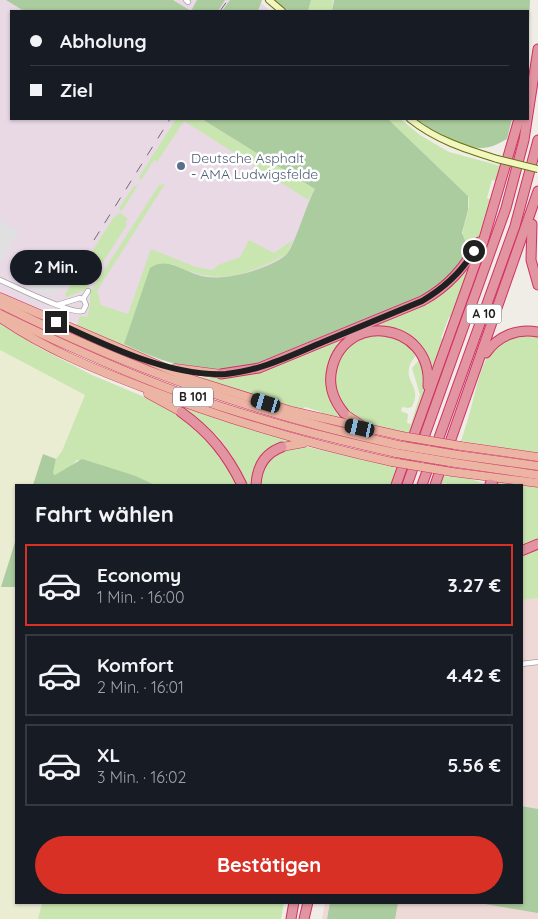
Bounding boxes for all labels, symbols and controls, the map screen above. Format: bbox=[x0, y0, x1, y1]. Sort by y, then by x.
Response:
text: Abholung bbox=[60, 29, 147, 53]
text: Ziel bbox=[60, 78, 93, 102]
place label: Deutsche Asphalt - AMA Ludwigsfelde bbox=[191, 149, 318, 183]
marker: Deutsche Asphalt - AMA Ludwigsfelde bbox=[175, 160, 187, 172]
route start bbox=[463, 240, 485, 262]
callout: 2 Min. bbox=[10, 250, 102, 284]
text: 2 Min. bbox=[34, 257, 78, 277]
road number: A 10 bbox=[466, 304, 502, 324]
route end bbox=[45, 311, 67, 333]
road number: B 101 bbox=[173, 388, 213, 407]
car bbox=[249, 391, 282, 415]
car bbox=[343, 417, 376, 439]
text: Fahrt wählen bbox=[35, 500, 174, 528]
icon: car bbox=[37, 563, 82, 608]
text: Economy bbox=[97, 563, 181, 587]
text: 3.27 € bbox=[448, 573, 501, 597]
text: 1 Min. · 16:00 bbox=[97, 587, 185, 607]
icon: car bbox=[37, 653, 82, 698]
text: Komfort bbox=[97, 653, 174, 677]
text: 4.42 € bbox=[446, 663, 501, 687]
text: 2 Min. · 16:01 bbox=[97, 677, 184, 697]
icon: car bbox=[37, 743, 82, 788]
text: XL bbox=[97, 743, 120, 767]
text: 5.56 € bbox=[447, 753, 501, 777]
text: 3 Min. · 16:02 bbox=[97, 767, 186, 787]
button: Bestätigen bbox=[35, 836, 503, 894]

